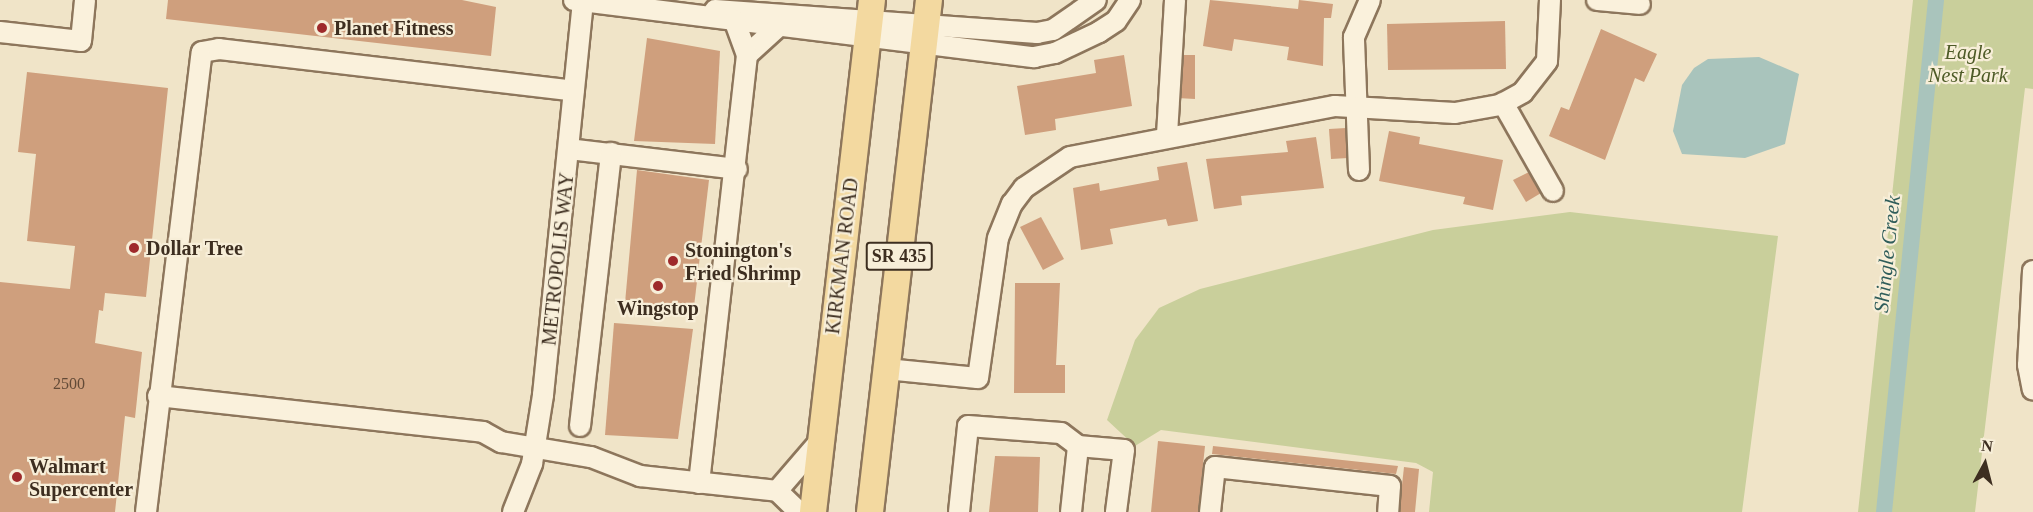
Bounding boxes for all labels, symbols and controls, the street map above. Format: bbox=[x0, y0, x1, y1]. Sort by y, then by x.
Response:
place label: Planet Fitness bbox=[334, 16, 453, 40]
marker: Planet Fitness bbox=[315, 21, 329, 35]
park label: Eagle Nest Park bbox=[1928, 40, 2008, 87]
street label: METROPOLIS WAY bbox=[537, 171, 579, 347]
street label: KIRKMAN ROAD bbox=[821, 177, 863, 335]
water label: Shingle Creek bbox=[1868, 194, 1906, 314]
place label: Dollar Tree bbox=[146, 236, 244, 260]
place label: Stonington's Fried Shrimp bbox=[685, 238, 801, 285]
marker: Dollar Tree bbox=[127, 241, 141, 255]
road number: SR 435 bbox=[864, 241, 934, 271]
marker: Stonington's Fried Shrimp bbox=[666, 254, 680, 268]
marker: Wingstop bbox=[651, 279, 665, 293]
place label: Wingstop bbox=[617, 296, 699, 320]
house number: 2500 bbox=[53, 374, 85, 394]
north arrow bbox=[1955, 434, 2015, 494]
text: N bbox=[1980, 436, 1994, 455]
place label: Walmart Supercenter bbox=[29, 454, 133, 501]
marker: Walmart Supercenter bbox=[10, 470, 24, 484]

